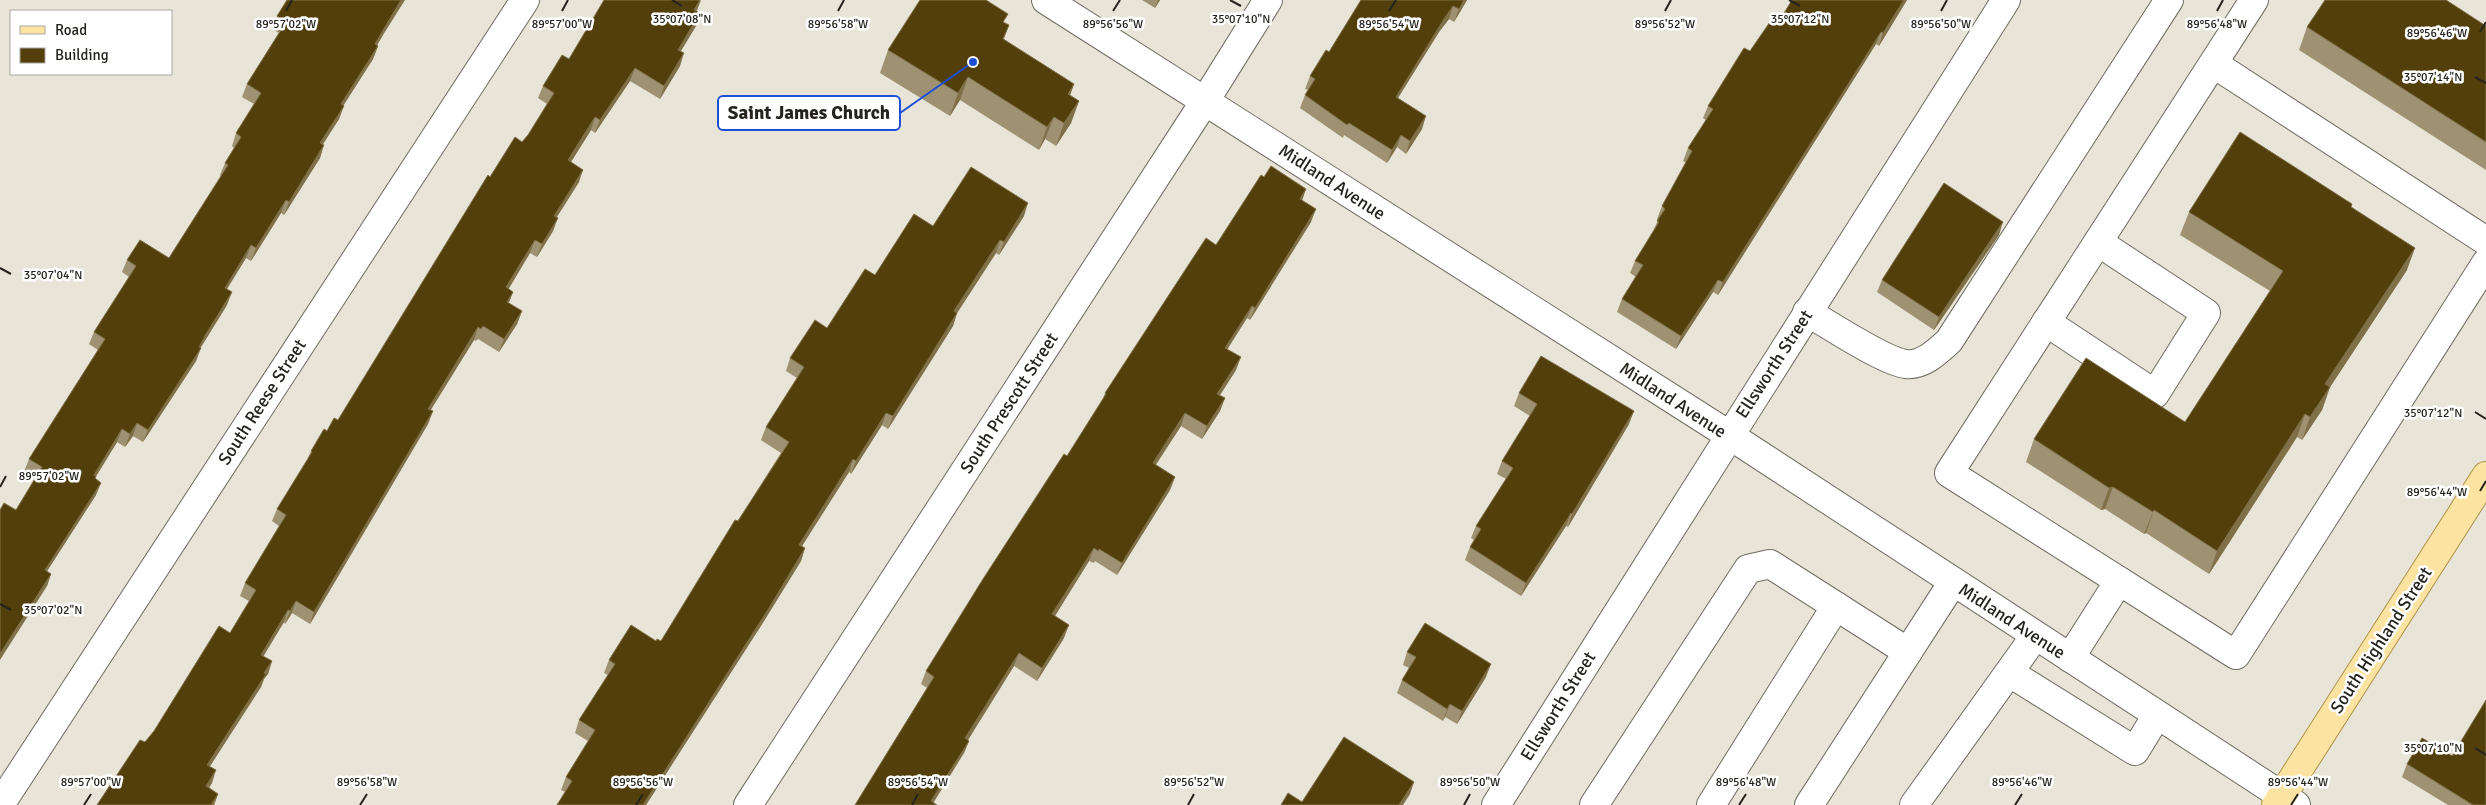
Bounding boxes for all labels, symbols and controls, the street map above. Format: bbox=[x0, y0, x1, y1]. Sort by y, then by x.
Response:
legend bbox=[10, 10, 172, 75]
text: 35°07'08"N bbox=[653, 12, 711, 27]
text: 35°07'10"N bbox=[1212, 12, 1270, 27]
text: 35°07'12"N bbox=[1771, 12, 1829, 27]
text: 89°57'02"W bbox=[256, 17, 316, 32]
text: 89°57'00"W bbox=[532, 17, 592, 32]
text: 89°56'58"W bbox=[808, 17, 868, 32]
text: 89°56'56"W bbox=[1083, 17, 1143, 32]
text: 89°56'54"W bbox=[1359, 17, 1419, 32]
text: 89°56'52"W bbox=[1635, 17, 1695, 32]
text: 89°56'50"W bbox=[1911, 17, 1971, 32]
text: 89°56'48"W bbox=[2187, 17, 2247, 32]
text: Road bbox=[55, 21, 87, 39]
text: 89°56'46"W bbox=[2407, 26, 2467, 41]
text: Building bbox=[55, 46, 109, 64]
text: 35°07'14"N bbox=[2404, 70, 2462, 85]
callout: Saint James Church bbox=[718, 96, 900, 130]
text: Saint James Church bbox=[728, 101, 890, 125]
street label: Midland Avenue bbox=[1274, 139, 1390, 225]
text: 35°07'04"N bbox=[24, 268, 82, 283]
street label: Ellsworth Street bbox=[1731, 306, 1817, 422]
street label: South Prescott Street bbox=[955, 328, 1063, 478]
street label: South Reese Street bbox=[213, 335, 311, 469]
street label: Midland Avenue bbox=[1615, 357, 1731, 443]
text: 35°07'12"N bbox=[2404, 406, 2462, 421]
text: 89°57'02"W bbox=[19, 469, 79, 484]
text: 89°56'44"W bbox=[2407, 485, 2467, 500]
street label: South Highland Street bbox=[2325, 563, 2437, 717]
street label: Midland Avenue bbox=[1954, 578, 2070, 664]
text: 35°07'02"N bbox=[24, 603, 82, 618]
street label: Ellsworth Street bbox=[1516, 647, 1600, 765]
text: 35°07'10"N bbox=[2404, 741, 2462, 756]
text: 89°57'00"W bbox=[61, 775, 121, 790]
text: 89°56'58"W bbox=[337, 775, 397, 790]
text: 89°56'56"W bbox=[613, 775, 673, 790]
text: 89°56'54"W bbox=[888, 775, 948, 790]
text: 89°56'52"W bbox=[1164, 775, 1224, 790]
text: 89°56'50"W bbox=[1440, 775, 1500, 790]
text: 89°56'48"W bbox=[1716, 775, 1776, 790]
text: 89°56'46"W bbox=[1992, 775, 2052, 790]
text: 89°56'44"W bbox=[2268, 775, 2328, 790]

